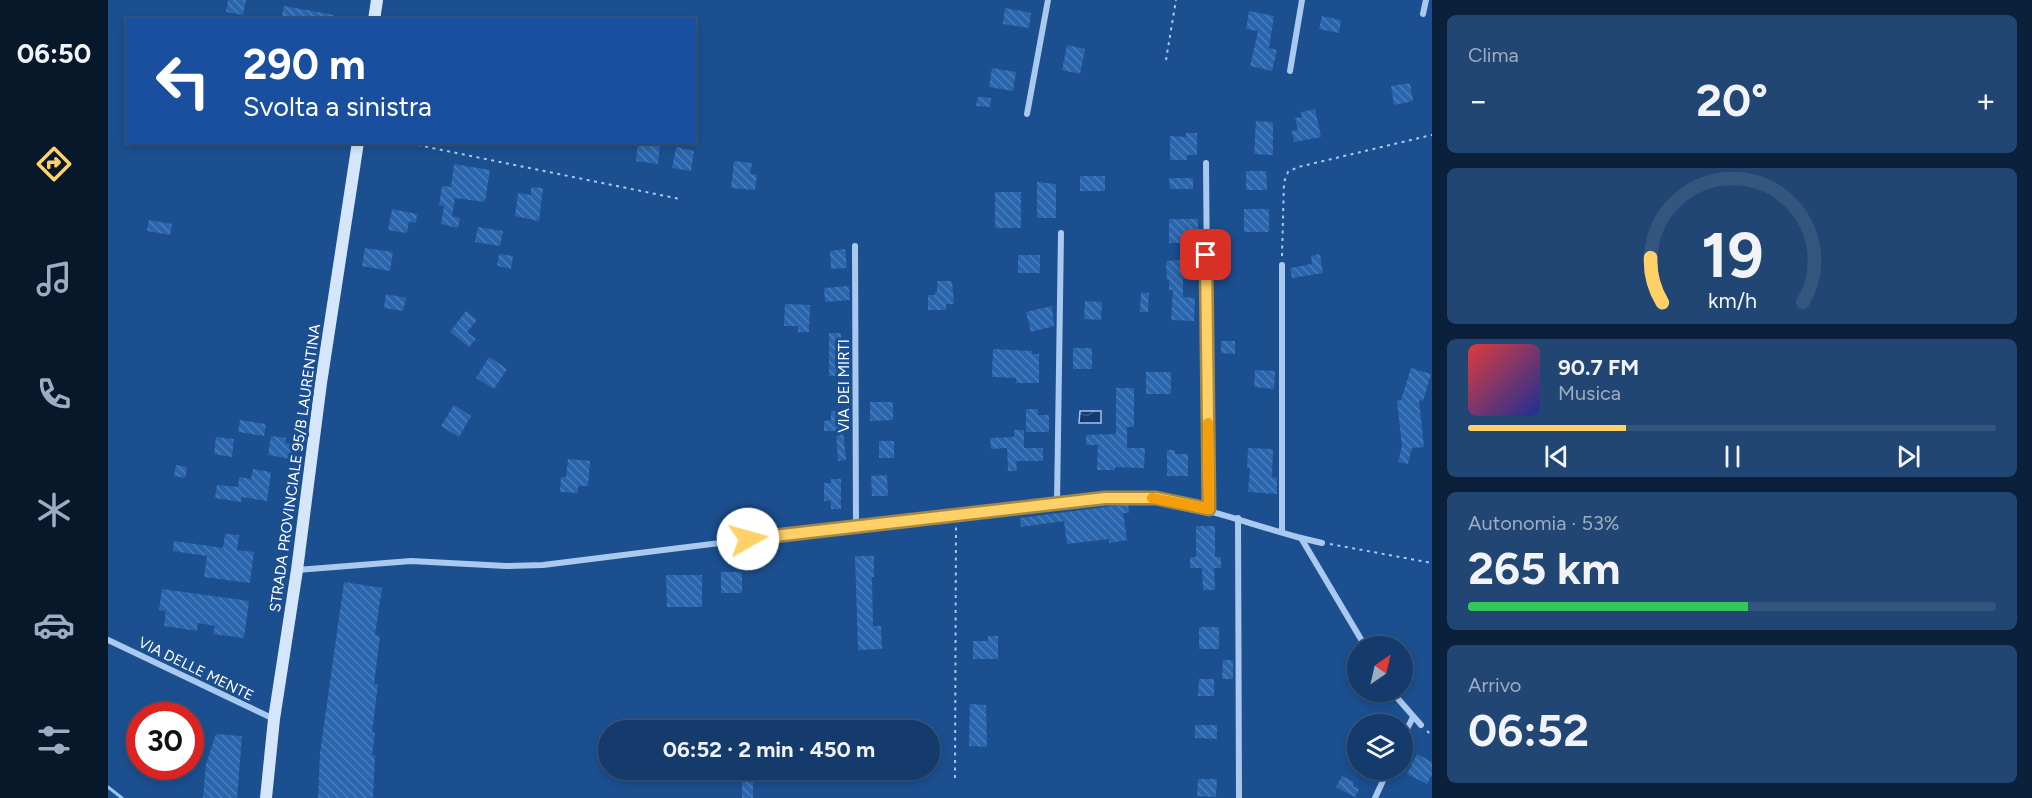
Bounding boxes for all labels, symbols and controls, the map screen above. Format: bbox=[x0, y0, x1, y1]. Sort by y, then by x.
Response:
text: 06:50 bbox=[17, 37, 91, 70]
text: 290 m bbox=[243, 39, 366, 90]
icon: left bbox=[144, 42, 222, 120]
text: Clima bbox=[1468, 43, 1519, 67]
text: 20° bbox=[1696, 73, 1768, 127]
text: − bbox=[1468, 81, 1489, 120]
text: + bbox=[1975, 81, 1996, 120]
text: Svolta a sinistra bbox=[243, 90, 432, 123]
icon: directions bbox=[33, 143, 75, 185]
text: 19 bbox=[1701, 218, 1763, 293]
pin bbox=[1180, 229, 1231, 280]
icon: arrive bbox=[1189, 238, 1222, 271]
icon: music bbox=[33, 258, 75, 300]
text: km/h bbox=[1708, 288, 1756, 313]
street label: STRADA PROVINCIALE 95/B LAURENTINA bbox=[266, 323, 324, 613]
street label: VIA DEI MIRTI bbox=[835, 339, 853, 433]
text: 90.7 FM bbox=[1558, 354, 1639, 381]
icon: phone bbox=[33, 373, 75, 415]
text: Musica bbox=[1558, 381, 1621, 405]
icon: previous bbox=[1540, 440, 1573, 473]
icon: pause bbox=[1716, 440, 1749, 473]
icon: next bbox=[1892, 440, 1925, 473]
icon: climate bbox=[33, 489, 75, 531]
position arrow bbox=[716, 507, 780, 571]
text: Autonomia · 53% bbox=[1468, 511, 1620, 535]
text: 265 km bbox=[1468, 541, 1620, 595]
icon: car bbox=[33, 604, 75, 646]
street label: VIA DELLE MENTE bbox=[135, 633, 257, 705]
north arrow bbox=[1347, 636, 1413, 702]
map controls bbox=[1347, 636, 1413, 780]
text: Arrivo bbox=[1468, 673, 1521, 697]
speed limit sign: 30 bbox=[126, 702, 204, 780]
text: 06:52 bbox=[1468, 703, 1589, 757]
button: layers bbox=[1347, 714, 1413, 780]
icon: filters bbox=[33, 719, 75, 761]
text: 06:52 · 2 min · 450 m bbox=[663, 736, 875, 763]

